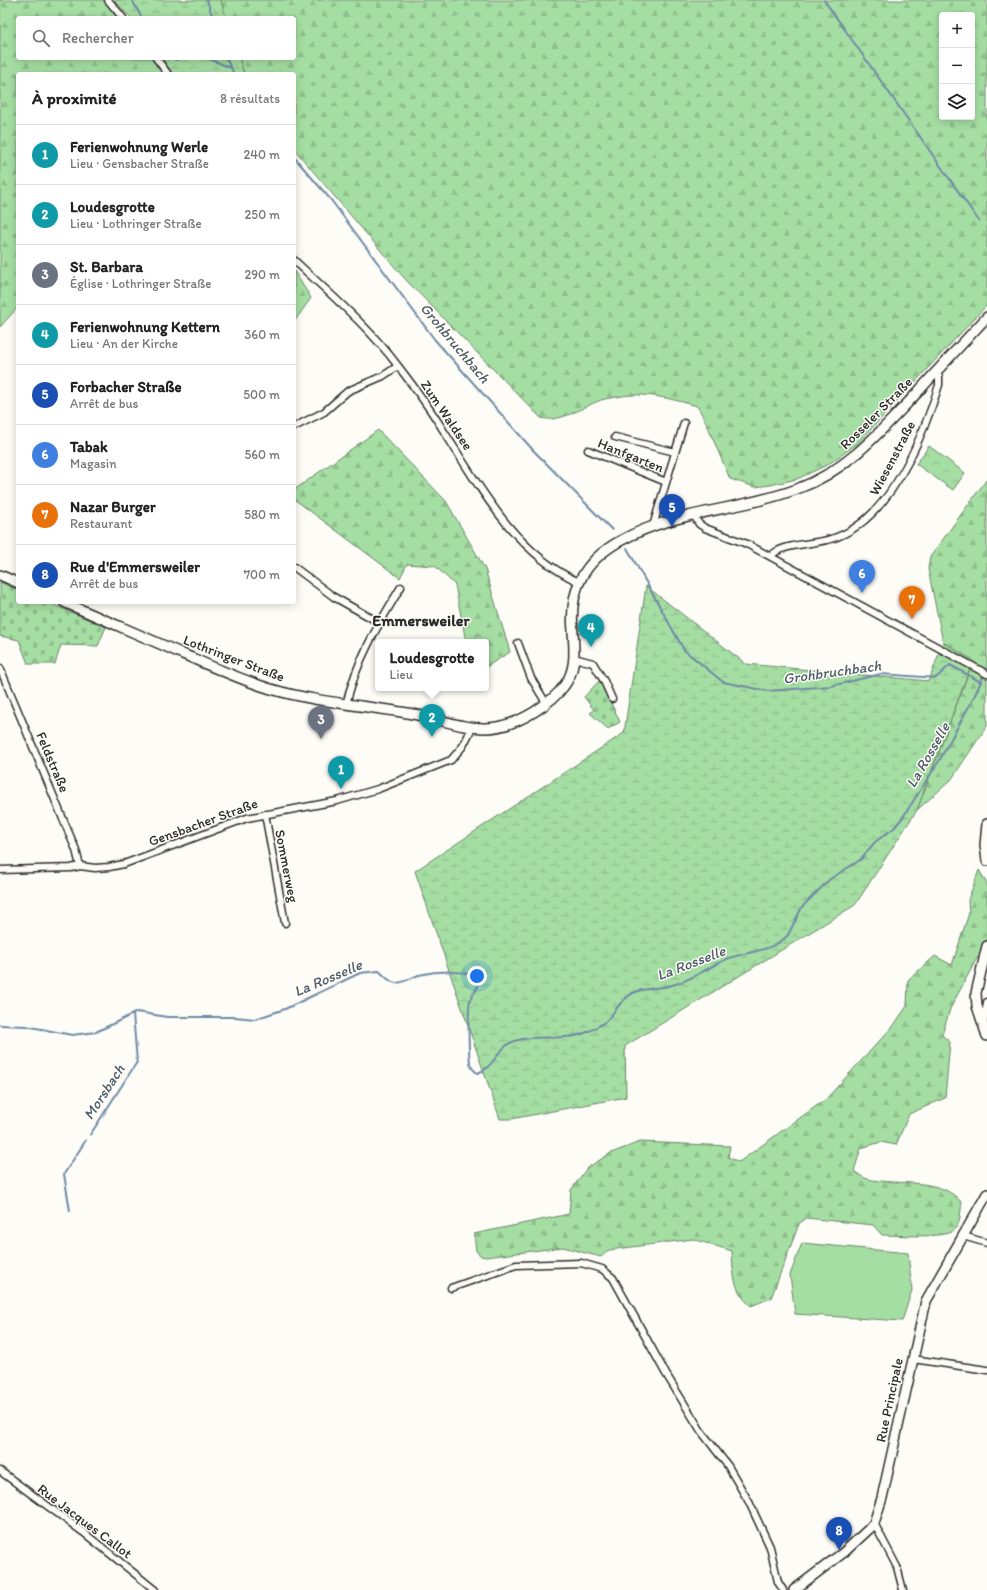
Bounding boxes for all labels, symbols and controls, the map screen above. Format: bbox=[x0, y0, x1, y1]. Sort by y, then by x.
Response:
map controls bbox=[939, 12, 975, 120]
button: + bbox=[939, 12, 975, 48]
search box bbox=[16, 16, 296, 60]
icon: search bbox=[30, 27, 52, 49]
text: Rechercher bbox=[62, 29, 134, 47]
button: − bbox=[939, 48, 975, 84]
button: layers bbox=[939, 84, 975, 120]
text: À proximité bbox=[32, 88, 117, 108]
text: 8 résultats bbox=[220, 91, 280, 106]
text: Ferienwohnung Werle bbox=[70, 138, 208, 156]
text: 1 bbox=[42, 147, 48, 162]
text: 240 m bbox=[243, 147, 280, 162]
text: Lieu · Gensbacher Straße bbox=[70, 156, 209, 171]
text: Loudesgrotte bbox=[70, 198, 155, 216]
text: 2 bbox=[42, 207, 48, 222]
text: 250 m bbox=[244, 207, 280, 222]
text: Lieu · Lothringer Straße bbox=[70, 216, 202, 231]
text: St. Barbara bbox=[70, 258, 143, 276]
text: 3 bbox=[41, 267, 49, 282]
text: 290 m bbox=[244, 267, 280, 282]
text: Église · Lothringer Straße bbox=[70, 276, 211, 291]
water label: Grohbruchbach bbox=[416, 299, 494, 387]
text: Ferienwohnung Kettern bbox=[70, 318, 220, 336]
text: 4 bbox=[41, 327, 49, 342]
text: 360 m bbox=[244, 327, 280, 342]
text: Lieu · An der Kirche bbox=[70, 336, 178, 351]
street label: Rosseler Straße bbox=[837, 373, 916, 453]
street label: Zum Waldsee bbox=[417, 377, 476, 454]
text: Forbacher Straße bbox=[70, 378, 182, 396]
text: 5 bbox=[42, 387, 48, 402]
text: 500 m bbox=[243, 387, 280, 402]
text: Arrêt de bus bbox=[70, 396, 138, 411]
street label: Wiesenstraße bbox=[866, 418, 919, 498]
street label: Hanfgarten bbox=[595, 435, 666, 476]
text: Tabak bbox=[70, 438, 108, 456]
text: 6 bbox=[42, 447, 48, 462]
text: 560 m bbox=[244, 447, 280, 462]
text: Magasin bbox=[70, 456, 117, 471]
pin: 5 bbox=[659, 494, 685, 527]
text: Nazar Burger bbox=[70, 498, 156, 516]
text: 7 bbox=[42, 507, 48, 522]
text: 580 m bbox=[244, 507, 280, 522]
text: Restaurant bbox=[70, 516, 132, 531]
text: Rue d'Emmersweiler bbox=[70, 558, 200, 576]
pin: 6 bbox=[849, 560, 875, 593]
text: 8 bbox=[41, 567, 49, 582]
text: 700 m bbox=[244, 567, 280, 582]
text: Arrêt de bus bbox=[70, 576, 138, 591]
pin: 7 bbox=[899, 586, 925, 619]
district label: Emmersweiler bbox=[372, 611, 470, 630]
pin: 4 bbox=[578, 614, 604, 647]
street label: Lothringer Straße bbox=[181, 631, 287, 686]
popup bbox=[375, 639, 489, 691]
text: Loudesgrotte bbox=[390, 649, 474, 667]
water label: Grohbruchbach bbox=[782, 656, 882, 688]
text: Lieu bbox=[390, 667, 413, 682]
pin: 2 bbox=[419, 704, 445, 737]
pin: 3 bbox=[308, 706, 334, 739]
water label: La Rosselle bbox=[902, 719, 954, 791]
street label: Feldstraße bbox=[32, 729, 73, 795]
pin: 1 bbox=[328, 756, 354, 789]
street label: Gensbacher Straße bbox=[146, 795, 260, 850]
street label: Sommerweg bbox=[271, 828, 302, 905]
water label: La Rosselle bbox=[654, 941, 729, 984]
water label: La Rosselle bbox=[291, 955, 365, 1000]
your location bbox=[467, 966, 487, 986]
water label: Morsbach bbox=[80, 1061, 129, 1123]
street label: Rue Principale bbox=[872, 1356, 907, 1444]
street label: Rue Jacques Callot bbox=[34, 1480, 135, 1562]
pin: 8 bbox=[826, 1517, 852, 1550]

